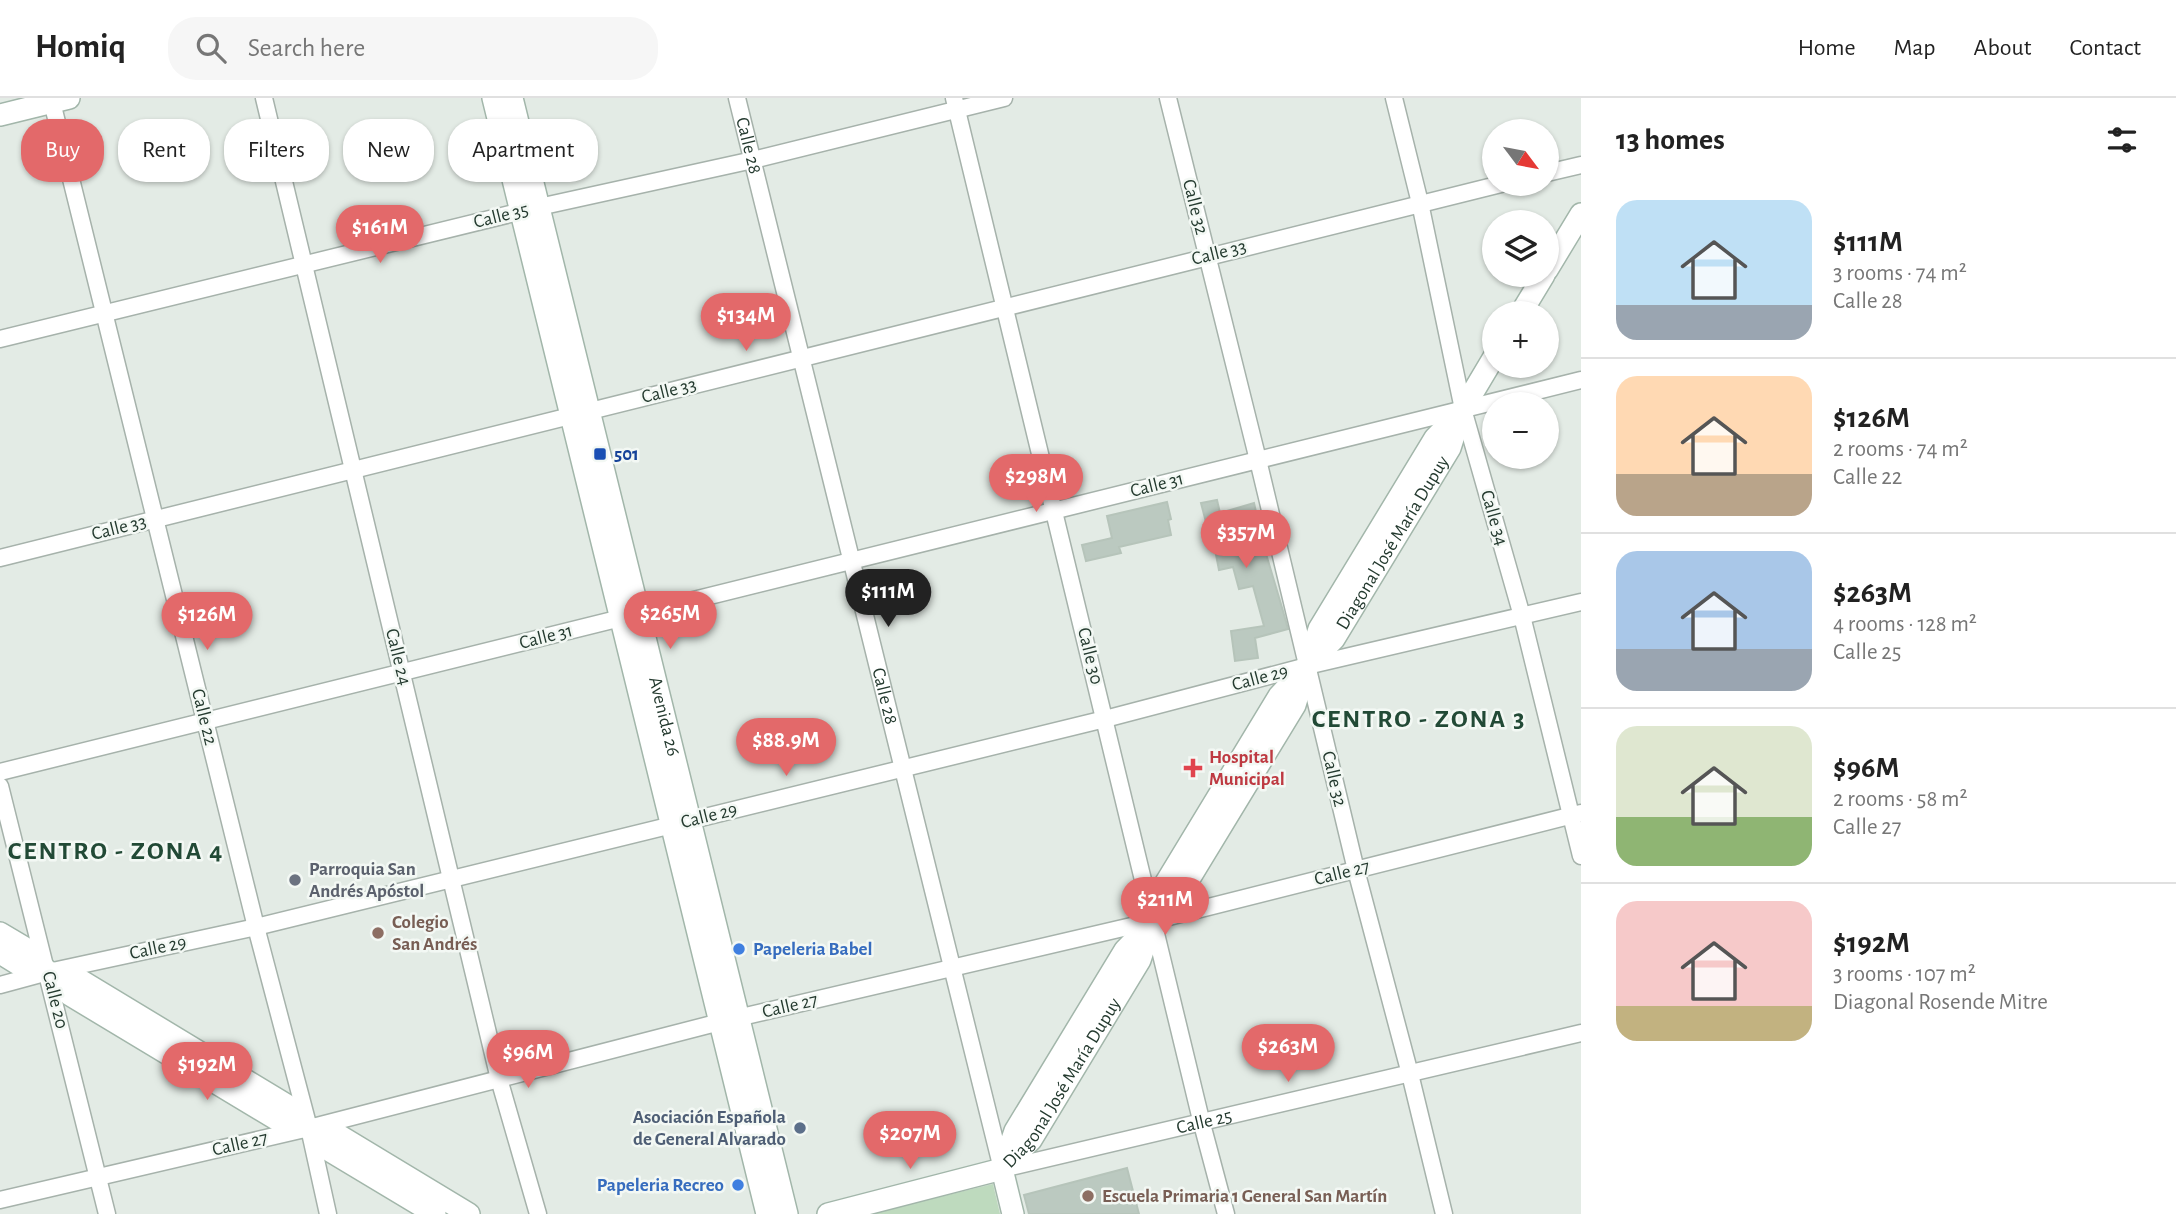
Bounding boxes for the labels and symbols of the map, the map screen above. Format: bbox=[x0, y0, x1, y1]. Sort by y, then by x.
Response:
street label: Calle 28 bbox=[733, 115, 765, 176]
north arrow bbox=[1482, 119, 1559, 196]
street label: Calle 32 bbox=[1179, 177, 1211, 237]
street label: Calle 35 bbox=[472, 200, 530, 232]
pin: $161M bbox=[331, 206, 429, 265]
street label: Calle 33 bbox=[1190, 237, 1248, 269]
pin: $134M bbox=[697, 294, 795, 353]
street label: Calle 33 bbox=[640, 375, 698, 407]
place label: 501 bbox=[614, 445, 639, 464]
marker: 501 bbox=[592, 446, 608, 462]
street label: Diagonal José María Dupuy bbox=[1333, 452, 1452, 633]
pin: $298M bbox=[987, 454, 1085, 514]
street label: Calle 31 bbox=[1128, 469, 1186, 501]
street label: Calle 34 bbox=[1477, 488, 1511, 548]
pin: $357M bbox=[1197, 510, 1295, 570]
street label: Calle 33 bbox=[90, 512, 148, 544]
pin: $111M bbox=[839, 570, 937, 629]
pin: $126M bbox=[158, 592, 256, 652]
pin: $265M bbox=[621, 592, 719, 651]
street label: Calle 31 bbox=[517, 621, 575, 653]
street label: Calle 30 bbox=[1074, 626, 1106, 686]
street label: Calle 24 bbox=[382, 627, 414, 687]
street label: Calle 29 bbox=[1230, 661, 1290, 695]
street label: Calle 28 bbox=[869, 666, 901, 726]
street label: Avenida 26 bbox=[645, 675, 683, 758]
street label: Calle 22 bbox=[188, 687, 220, 747]
district label: CENTRO - ZONA 3 bbox=[1312, 706, 1526, 732]
pin: $88.9M bbox=[729, 718, 843, 778]
place label: Hospital Municipal bbox=[1209, 748, 1285, 789]
street label: Calle 32 bbox=[1318, 749, 1350, 809]
marker: Hospital Municipal bbox=[1183, 758, 1203, 778]
street label: Calle 29 bbox=[679, 800, 739, 832]
district label: CENTRO - ZONA 4 bbox=[8, 838, 224, 864]
street label: Calle 27 bbox=[1312, 857, 1372, 889]
place label: Parroquia San Andrés Apóstol bbox=[309, 860, 424, 901]
marker: Parroquia San Andrés Apóstol bbox=[287, 872, 303, 888]
pin: $211M bbox=[1116, 878, 1214, 937]
place label: Colegio San Andrés bbox=[392, 913, 477, 954]
marker: Colegio San Andrés bbox=[370, 925, 386, 941]
street label: Calle 29 bbox=[128, 933, 188, 963]
place label: Papeleria Babel bbox=[753, 940, 872, 959]
marker: Papeleria Babel bbox=[731, 941, 747, 957]
street label: Calle 20 bbox=[39, 969, 71, 1031]
street label: Calle 27 bbox=[760, 990, 820, 1022]
street label: Diagonal José María Dupuy bbox=[999, 994, 1124, 1172]
pin: $263M bbox=[1239, 1024, 1337, 1084]
pin: $96M bbox=[487, 1030, 569, 1090]
pin: $192M bbox=[158, 1042, 256, 1102]
street label: Calle 25 bbox=[1174, 1106, 1234, 1137]
place label: Asociación Española de General Alvarado bbox=[633, 1108, 786, 1149]
pin: $207M bbox=[861, 1112, 959, 1171]
marker: Asociación Española de General Alvarado bbox=[792, 1120, 808, 1136]
street label: Calle 27 bbox=[210, 1128, 270, 1160]
place label: Papeleria Recreo bbox=[597, 1176, 724, 1195]
marker: Papeleria Recreo bbox=[730, 1177, 746, 1193]
place label: Escuela Primaria 1 General San Martín bbox=[1102, 1187, 1387, 1206]
marker: Escuela Primaria 1 General San Martín bbox=[1080, 1188, 1096, 1204]

